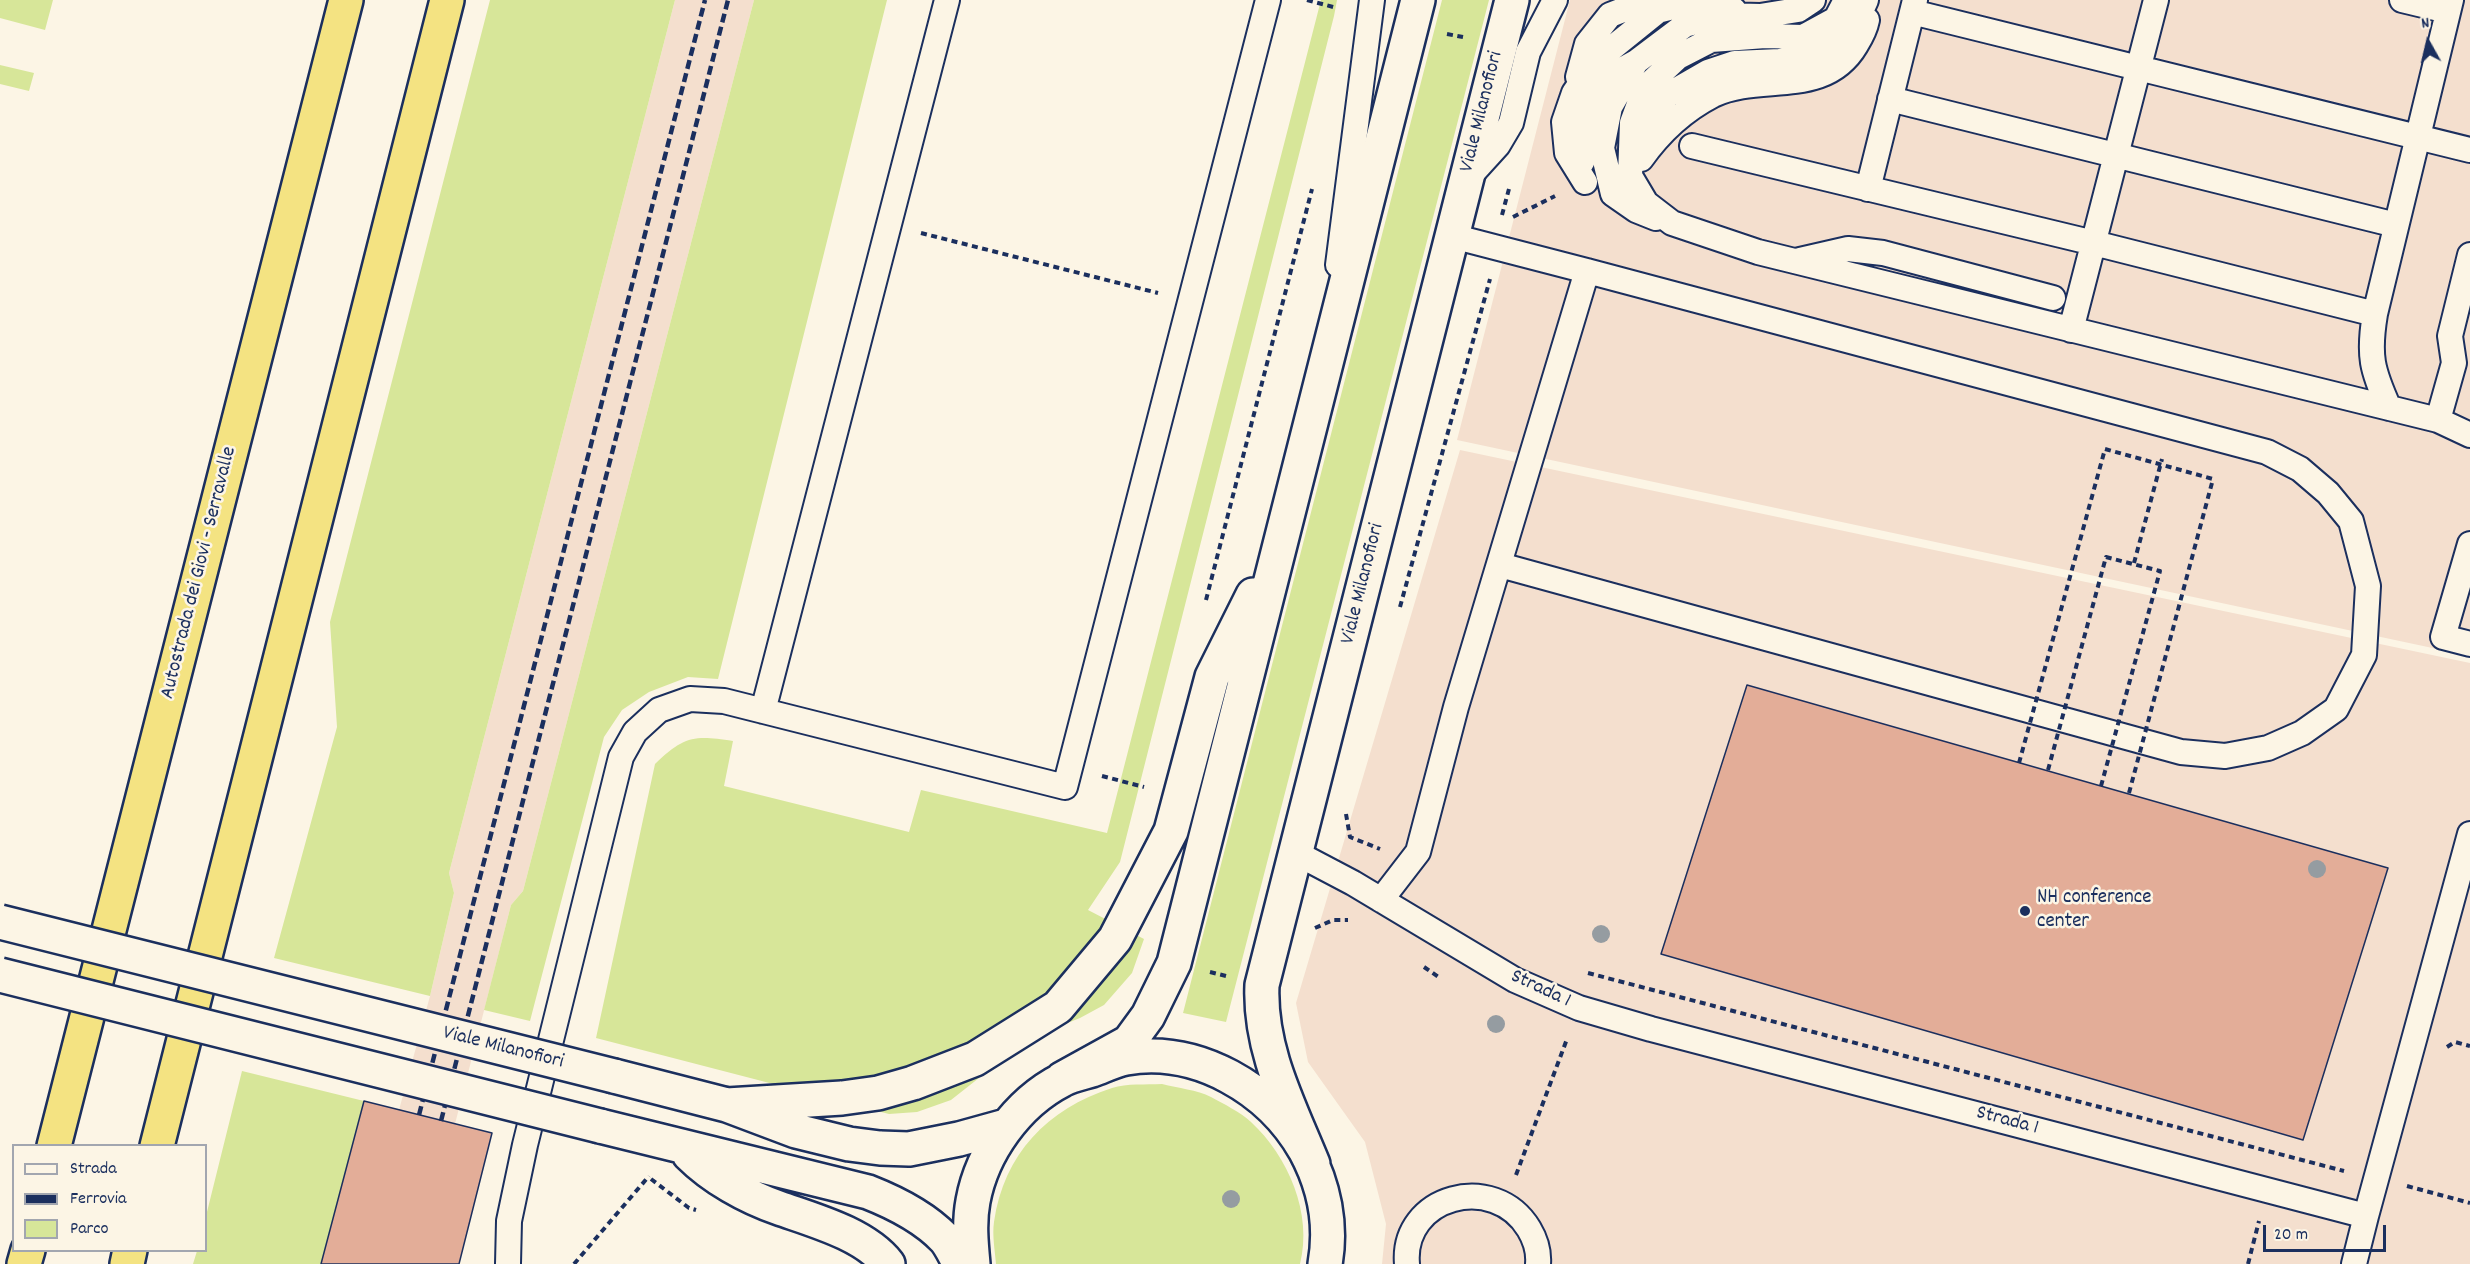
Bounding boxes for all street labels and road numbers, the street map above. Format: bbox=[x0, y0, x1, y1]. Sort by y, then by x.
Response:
street label: Viale Milanofiori bbox=[1456, 49, 1510, 175]
street label: Autostrada dei Giovi - Serravalle bbox=[156, 444, 244, 702]
street label: Viale Milanofiori bbox=[1337, 521, 1391, 647]
street label: Strada 1 bbox=[1506, 965, 1574, 1015]
street label: Viale Milanofiori bbox=[440, 1022, 566, 1076]
street label: Strada 1 bbox=[1973, 1102, 2041, 1142]

